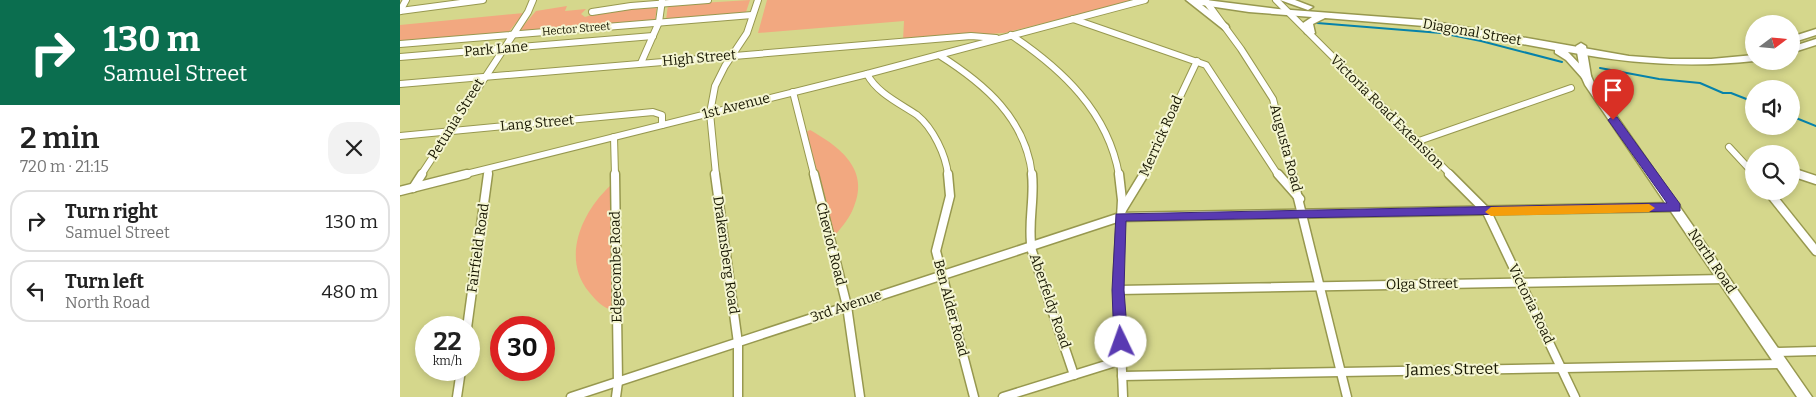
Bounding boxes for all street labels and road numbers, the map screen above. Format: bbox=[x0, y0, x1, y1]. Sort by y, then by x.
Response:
street label: Diagonal Street bbox=[1421, 15, 1523, 49]
street label: Hector Street bbox=[541, 20, 611, 38]
street label: Park Lane bbox=[463, 38, 529, 60]
street label: High Street bbox=[661, 46, 737, 70]
street label: Victoria Road Extension bbox=[1326, 51, 1448, 173]
street label: Petunia Street bbox=[424, 75, 488, 163]
street label: 1st Avenue bbox=[700, 89, 772, 123]
street label: Merrick Road bbox=[1136, 93, 1186, 179]
street label: Augusta Road bbox=[1266, 102, 1306, 194]
street label: Lang Street bbox=[499, 111, 575, 135]
street label: Drakensberg Road bbox=[709, 195, 743, 315]
street label: Cheviot Road bbox=[812, 201, 850, 287]
street label: Fairfield Road bbox=[463, 202, 493, 294]
street label: Edgecombe Road bbox=[607, 211, 625, 323]
street label: North Road bbox=[1684, 225, 1740, 297]
street label: Aberfeldy Road bbox=[1026, 251, 1074, 351]
street label: Ben Alder Road bbox=[930, 258, 972, 358]
street label: Victoria Road bbox=[1504, 261, 1558, 347]
street label: Olga Street bbox=[1386, 275, 1458, 293]
street label: 3rd Avenue bbox=[808, 286, 884, 326]
street label: James Street bbox=[1404, 359, 1499, 379]

